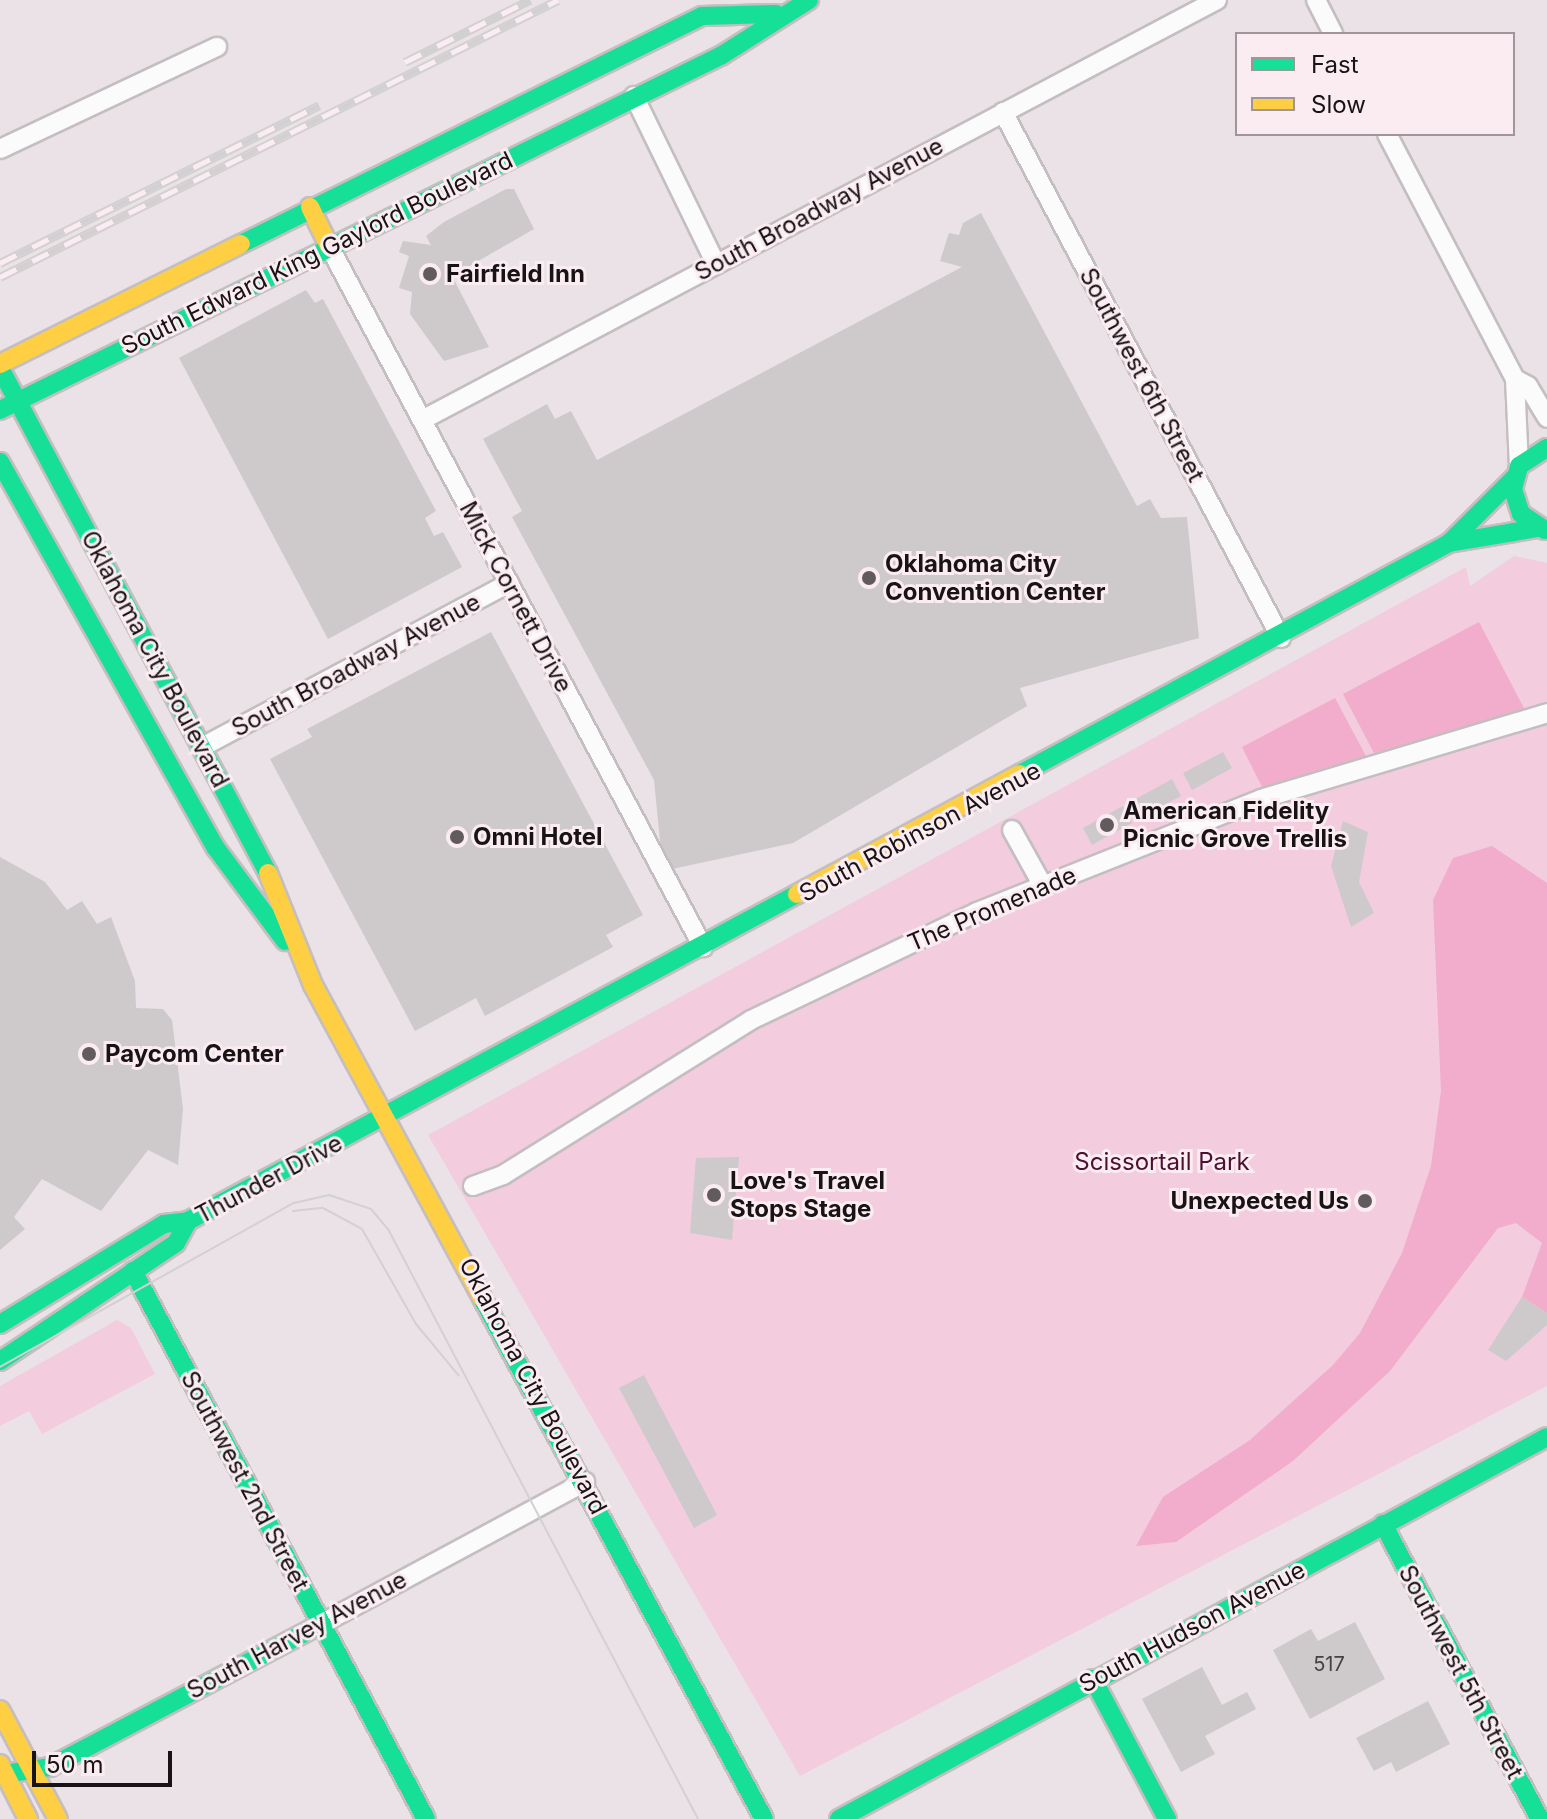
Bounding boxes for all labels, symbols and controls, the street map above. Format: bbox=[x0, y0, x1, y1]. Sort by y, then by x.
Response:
legend bbox=[1235, 32, 1515, 136]
text: Fast bbox=[1311, 50, 1359, 79]
text: Slow bbox=[1311, 90, 1366, 119]
street label: South Broadway Avenue bbox=[690, 131, 948, 287]
street label: South Edward King Gaylord Boulevard bbox=[117, 145, 517, 361]
place label: Fairfield Inn bbox=[446, 260, 585, 288]
street label: Southwest 6th Street bbox=[1073, 263, 1211, 487]
marker: Fairfield Inn bbox=[421, 265, 439, 283]
street label: Mick Cornett Drive bbox=[454, 497, 578, 697]
street label: Oklahoma City Boulevard bbox=[75, 526, 235, 792]
place label: Oklahoma City Convention Center bbox=[885, 550, 1105, 606]
marker: Oklahoma City Convention Center bbox=[860, 569, 878, 587]
street label: South Broadway Avenue bbox=[227, 587, 485, 743]
street label: South Robinson Avenue bbox=[794, 756, 1046, 908]
place label: American Fidelity Picnic Grove Trellis bbox=[1123, 797, 1347, 853]
marker: American Fidelity Picnic Grove Trellis bbox=[1098, 816, 1116, 834]
place label: Omni Hotel bbox=[473, 823, 603, 851]
marker: Omni Hotel bbox=[448, 828, 466, 846]
street label: The Promenade bbox=[903, 861, 1081, 957]
place label: Paycom Center bbox=[105, 1040, 284, 1068]
marker: Paycom Center bbox=[80, 1045, 98, 1063]
street label: Thunder Drive bbox=[191, 1128, 347, 1230]
park label: Scissortail Park bbox=[1074, 1148, 1250, 1176]
place label: Love's Travel Stops Stage bbox=[730, 1167, 885, 1223]
marker: Love's Travel Stops Stage bbox=[705, 1186, 723, 1204]
place label: Unexpected Us bbox=[1171, 1187, 1349, 1215]
marker: Unexpected Us bbox=[1356, 1192, 1374, 1210]
street label: Oklahoma City Boulevard bbox=[453, 1253, 613, 1519]
street label: Southwest 2nd Street bbox=[175, 1366, 315, 1596]
street label: South Hudson Avenue bbox=[1074, 1555, 1310, 1699]
street label: Southwest 5th Street bbox=[1393, 1560, 1529, 1784]
street label: South Harvey Avenue bbox=[182, 1565, 412, 1705]
house number: 517 bbox=[1313, 1652, 1345, 1676]
scale bar bbox=[36, 1735, 176, 1785]
text: 50 m bbox=[46, 1750, 104, 1779]

